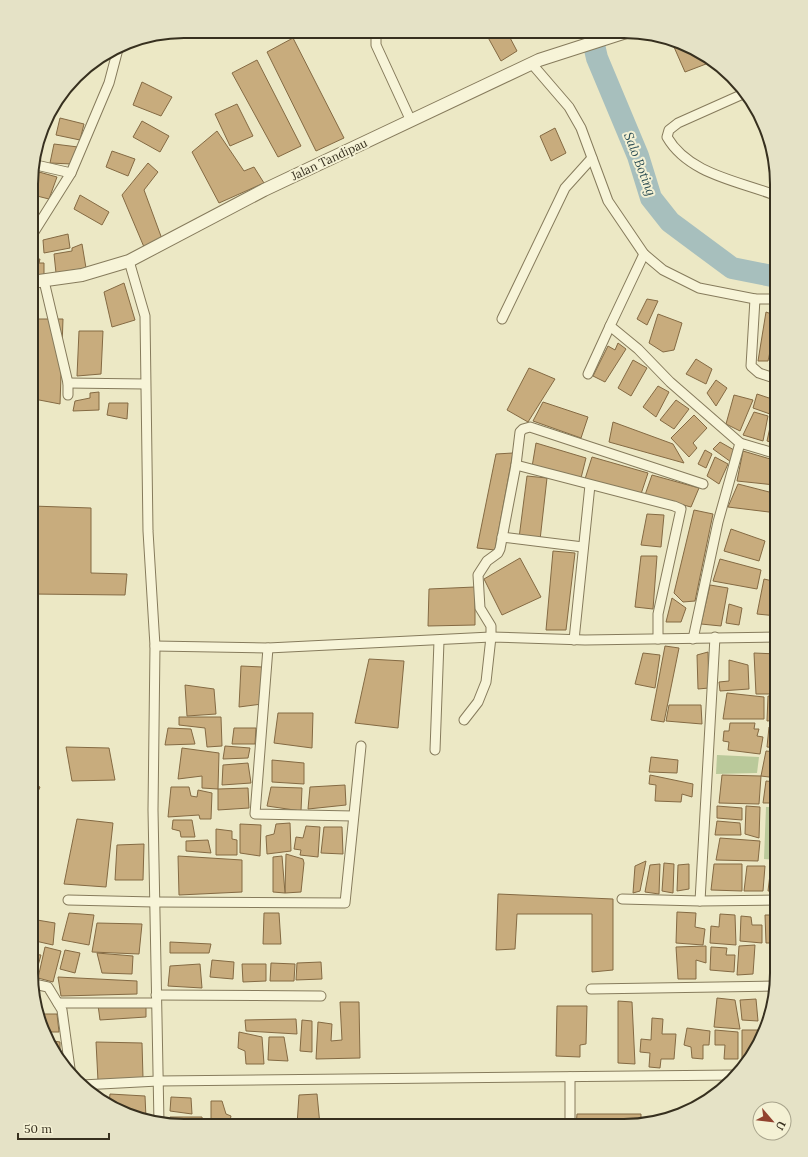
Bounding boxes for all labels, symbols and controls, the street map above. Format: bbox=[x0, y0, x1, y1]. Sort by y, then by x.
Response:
water label: Salo Boting bbox=[620, 130, 660, 198]
street label: Jalan Tandipau bbox=[288, 135, 369, 184]
north arrow bbox=[752, 1101, 792, 1141]
scale bar bbox=[18, 1115, 109, 1141]
text: U bbox=[772, 1119, 789, 1133]
text: 50 m bbox=[24, 1121, 52, 1136]

